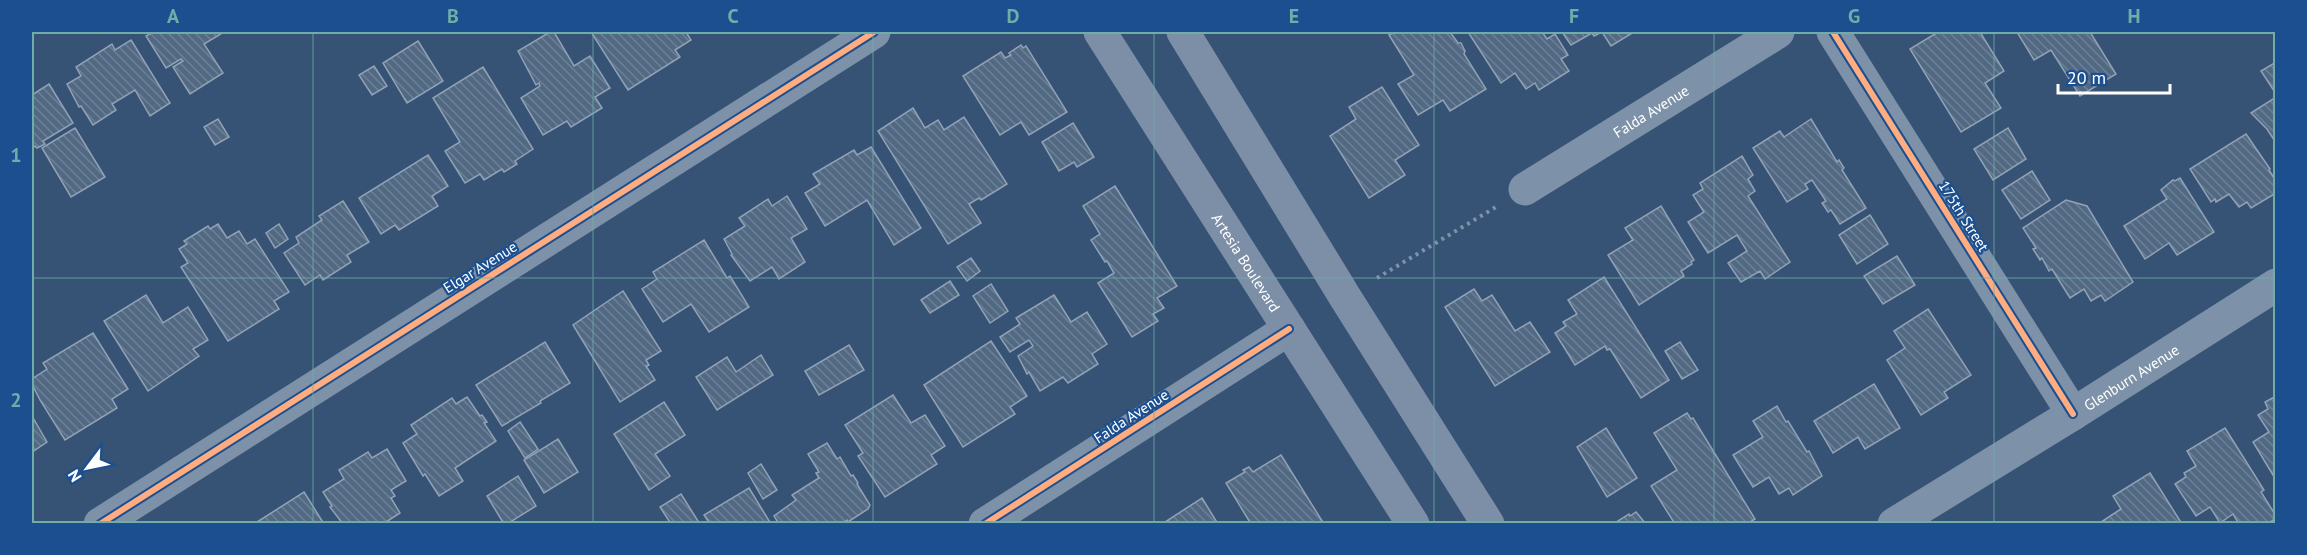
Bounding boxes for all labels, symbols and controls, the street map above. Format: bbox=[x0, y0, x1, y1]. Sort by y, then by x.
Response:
text: A bbox=[167, 3, 180, 29]
text: B bbox=[447, 3, 459, 29]
text: C bbox=[727, 3, 739, 29]
text: D bbox=[1007, 3, 1020, 29]
text: E bbox=[1289, 3, 1299, 29]
text: F bbox=[1569, 3, 1579, 29]
text: G bbox=[1848, 3, 1860, 29]
text: H bbox=[2127, 3, 2141, 29]
scale bar bbox=[2058, 57, 2170, 95]
text: 20 m bbox=[2067, 66, 2106, 89]
street label: Falda Avenue bbox=[1609, 80, 1692, 142]
text: 1 bbox=[10, 142, 22, 168]
street label: 175th Street bbox=[1935, 177, 1993, 255]
street label: Artesia Boulevard bbox=[1208, 209, 1285, 315]
street label: Elgar Avenue bbox=[440, 237, 520, 297]
street label: Glenburn Avenue bbox=[2080, 340, 2182, 414]
street label: Falda Avenue bbox=[1090, 385, 1172, 447]
text: 2 bbox=[10, 387, 22, 413]
north arrow bbox=[57, 438, 117, 498]
text: N bbox=[63, 466, 86, 486]

